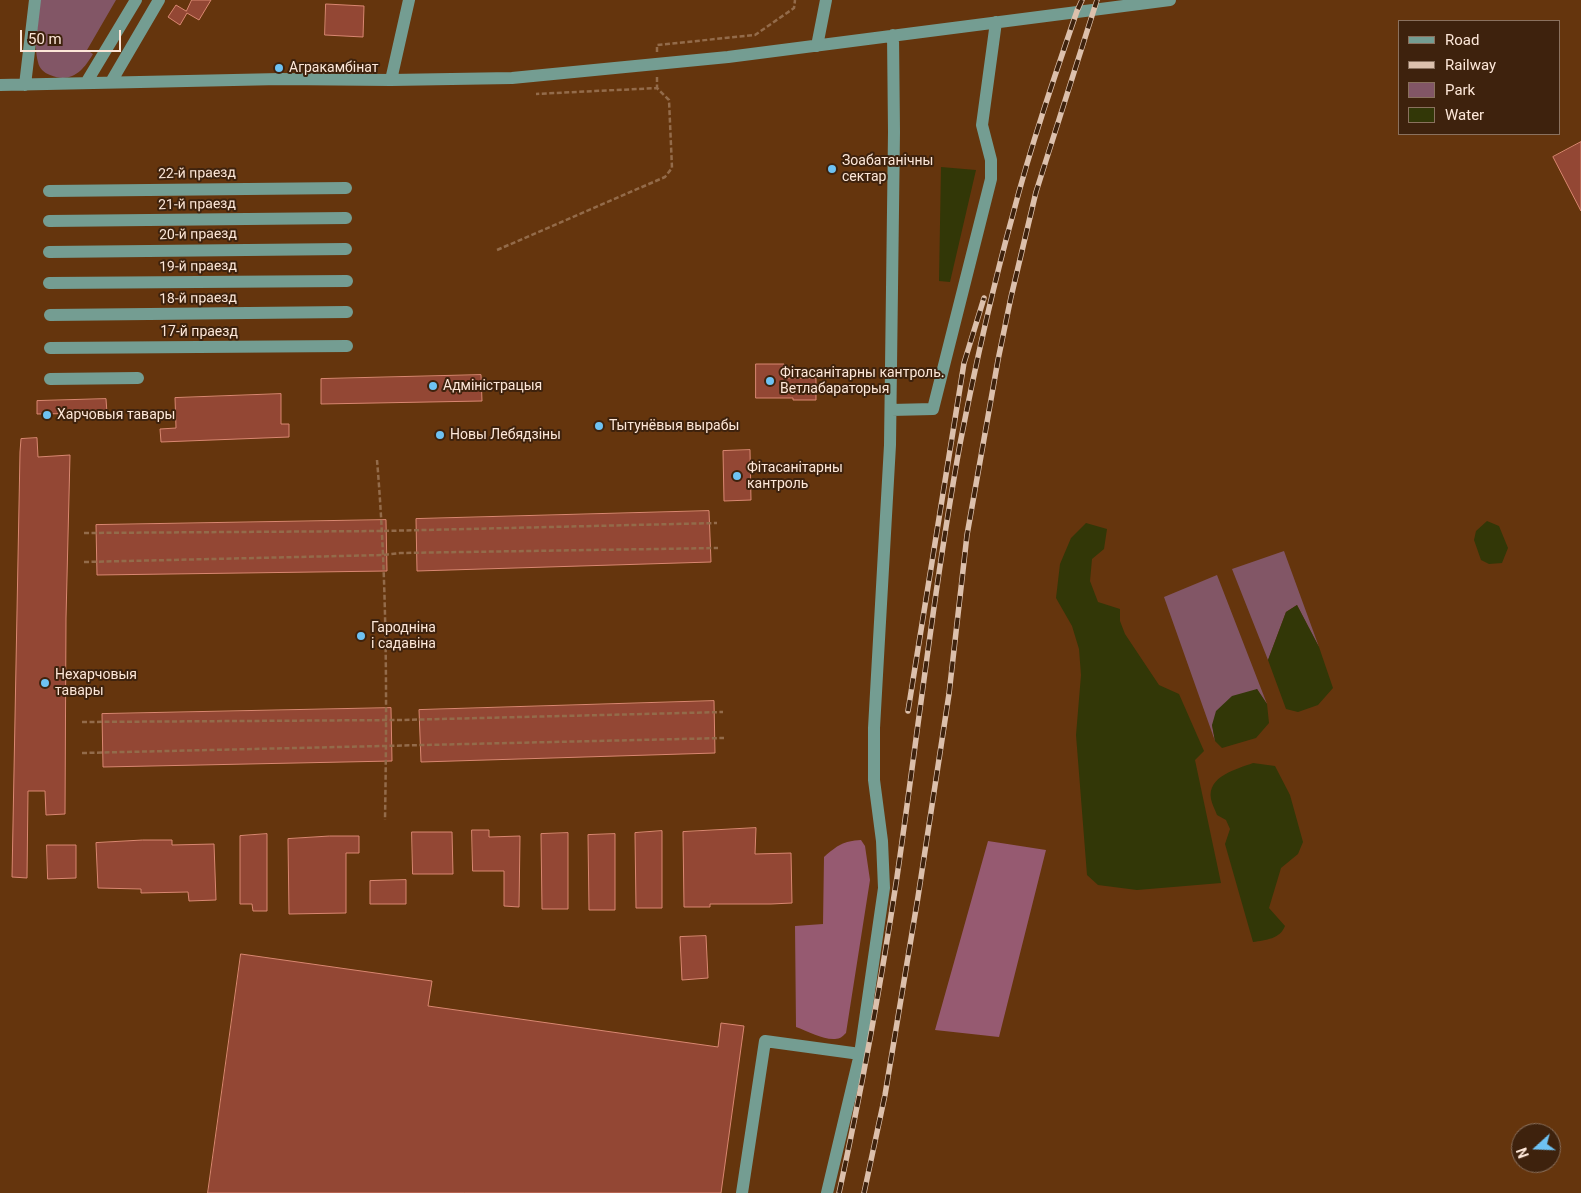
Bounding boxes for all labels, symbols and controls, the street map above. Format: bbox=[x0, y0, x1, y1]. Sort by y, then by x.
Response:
scale bar bbox=[22, 20, 124, 52]
legend bbox=[1398, 20, 1561, 135]
text: 50 m bbox=[28, 30, 62, 48]
text: Road bbox=[1445, 31, 1479, 49]
text: Railway bbox=[1445, 56, 1496, 74]
place label: Агракамбінат bbox=[289, 60, 379, 76]
marker: Агракамбінат bbox=[273, 62, 285, 74]
text: Park bbox=[1445, 81, 1475, 99]
text: Water bbox=[1445, 106, 1484, 124]
place label: Зоабатанічны сектар bbox=[842, 153, 933, 186]
marker: Зоабатанічны сектар bbox=[826, 163, 838, 175]
street label: 22-й праезд bbox=[158, 165, 236, 183]
street label: 21-й праезд bbox=[158, 196, 236, 214]
street label: 20-й праезд bbox=[159, 226, 237, 244]
street label: 19-й праезд bbox=[159, 258, 237, 276]
street label: 18-й праезд bbox=[159, 290, 237, 308]
street label: 17-й праезд bbox=[160, 324, 238, 340]
place label: Фітасанітарны кантроль. Ветлабараторыя bbox=[780, 365, 944, 398]
marker: Фітасанітарны кантроль. Ветлабараторыя bbox=[764, 375, 776, 387]
place label: Адміністрацыя bbox=[443, 378, 542, 394]
marker: Адміністрацыя bbox=[427, 380, 439, 392]
place label: Харчовыя тавары bbox=[57, 407, 175, 423]
marker: Харчовыя тавары bbox=[41, 409, 53, 421]
place label: Тытунёвыя вырабы bbox=[609, 418, 739, 434]
marker: Тытунёвыя вырабы bbox=[593, 420, 605, 432]
place label: Новы Лебядзіны bbox=[450, 427, 561, 443]
marker: Новы Лебядзіны bbox=[434, 429, 446, 441]
place label: Фітасанітарны кантроль bbox=[747, 460, 843, 492]
marker: Фітасанітарны кантроль bbox=[731, 470, 743, 482]
place label: Гародніна і садавіна bbox=[371, 620, 436, 652]
marker: Гародніна і садавіна bbox=[355, 630, 367, 642]
place label: Нехарчовыя тавары bbox=[55, 667, 137, 700]
marker: Нехарчовыя тавары bbox=[39, 677, 51, 689]
north arrow bbox=[1511, 1123, 1561, 1173]
text: N bbox=[1514, 1145, 1532, 1160]

